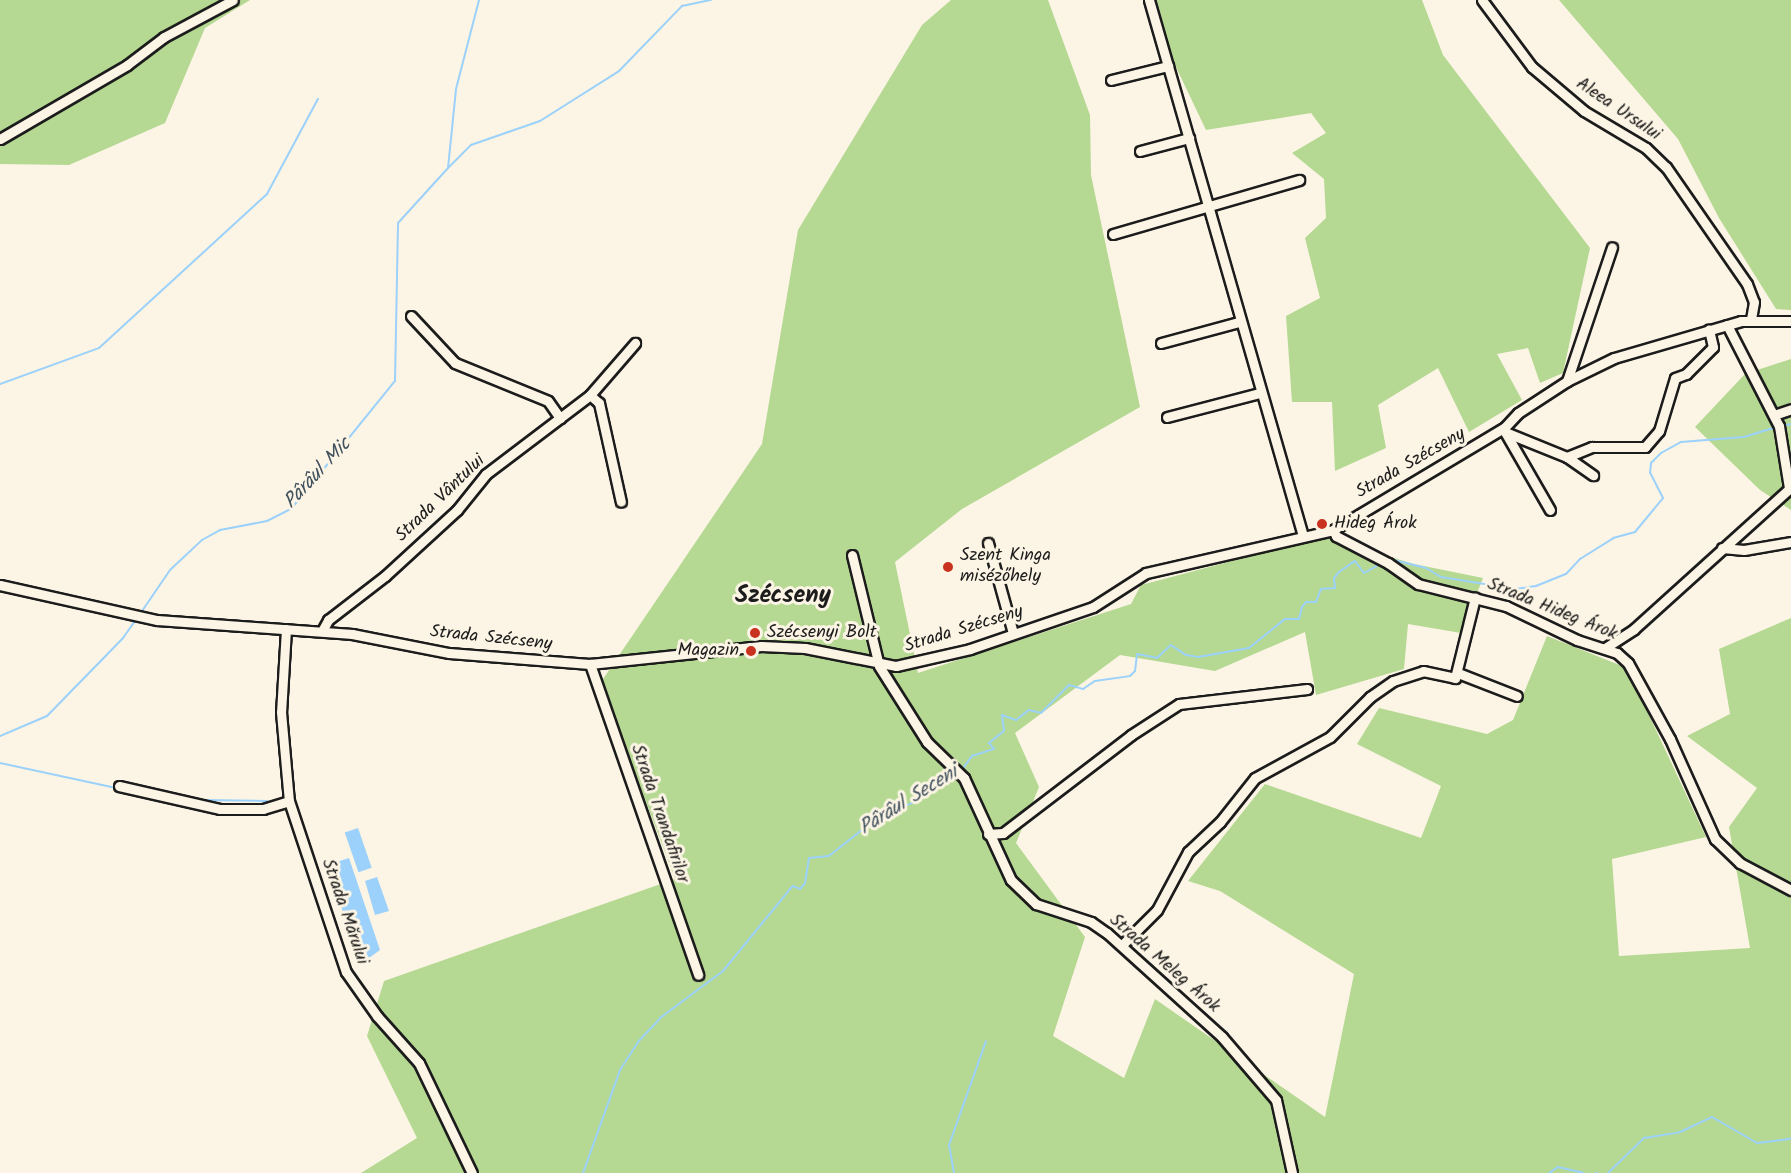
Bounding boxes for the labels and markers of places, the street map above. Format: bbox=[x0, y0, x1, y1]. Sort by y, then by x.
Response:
place label: Hideg Árok bbox=[1334, 513, 1417, 535]
marker: Hideg Árok bbox=[1315, 517, 1329, 531]
place label: Szent Kinga misézőhely bbox=[960, 546, 1051, 588]
marker: Szent Kinga misézőhely bbox=[941, 560, 955, 574]
place label: Szécsenyi Bolt bbox=[767, 622, 877, 644]
marker: Szécsenyi Bolt bbox=[748, 626, 762, 640]
place label: Magazin bbox=[678, 640, 739, 662]
marker: Magazin bbox=[744, 644, 758, 658]

